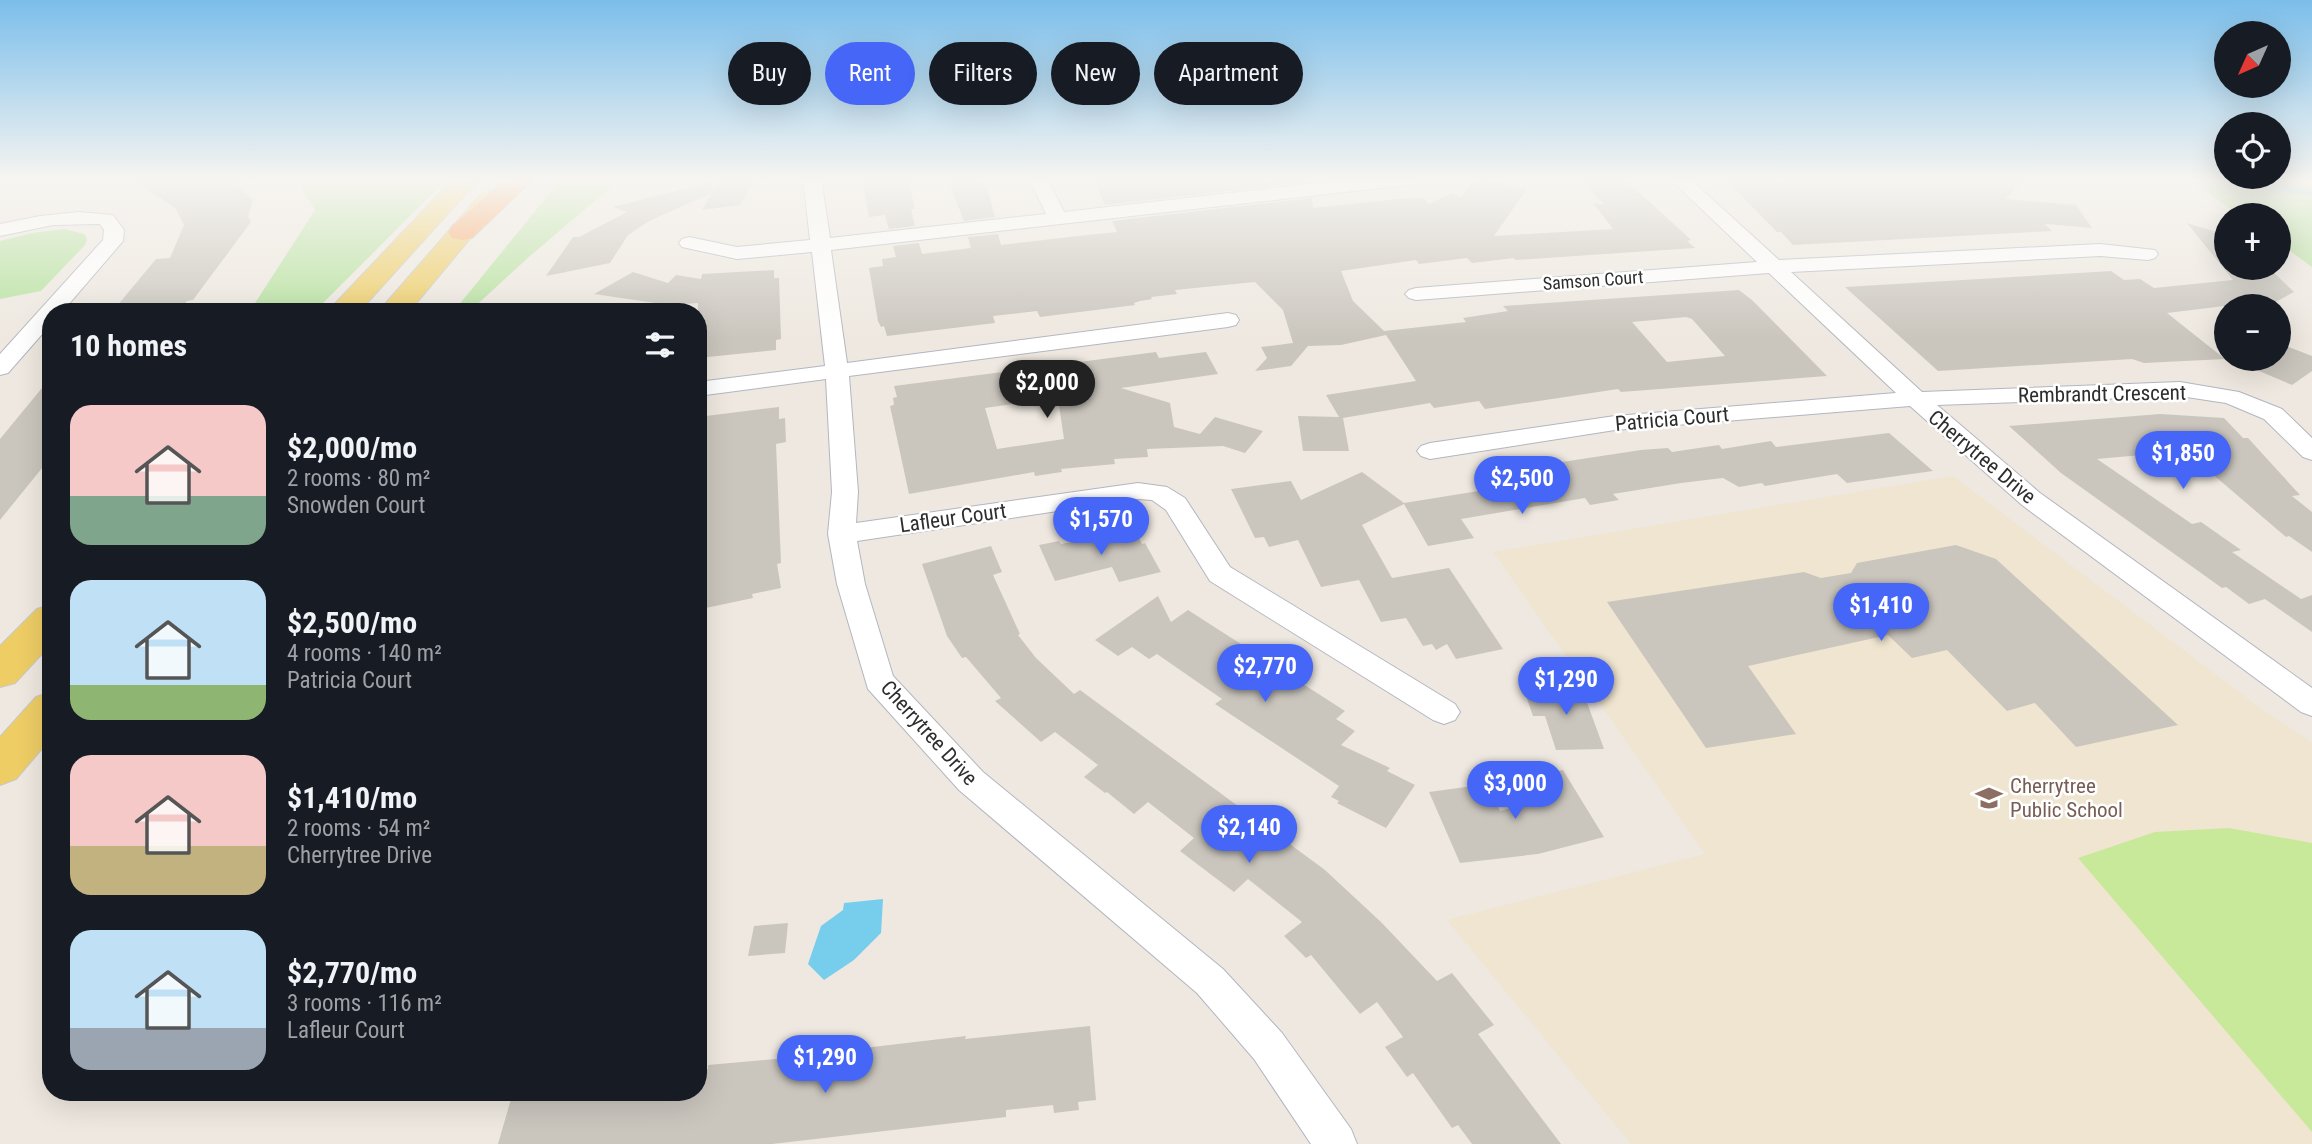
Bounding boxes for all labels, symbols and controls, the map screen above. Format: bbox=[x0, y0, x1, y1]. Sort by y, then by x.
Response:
north arrow bbox=[2214, 21, 2291, 98]
map controls bbox=[2214, 21, 2291, 371]
chip: Buy bbox=[728, 42, 811, 105]
chip: Rent bbox=[825, 42, 915, 105]
chip: Filters bbox=[929, 42, 1037, 105]
chip: New bbox=[1051, 42, 1140, 105]
chip: Apartment bbox=[1154, 42, 1303, 105]
button: locate bbox=[2214, 112, 2291, 189]
button: + bbox=[2214, 203, 2291, 280]
street label: Samson Court bbox=[1542, 266, 1644, 294]
button: − bbox=[2214, 294, 2291, 371]
icon: filters bbox=[641, 326, 679, 364]
text: 10 homes bbox=[70, 328, 187, 363]
pin: $2,000 bbox=[990, 360, 1104, 420]
text: $2,000 bbox=[1015, 369, 1079, 396]
street label: Rembrandt Crescent bbox=[2018, 381, 2186, 407]
street label: Patricia Court bbox=[1614, 402, 1730, 436]
street label: Cherrytree Drive bbox=[1924, 405, 2041, 509]
text: $2,000/mo bbox=[287, 430, 417, 465]
pin: $1,850 bbox=[2126, 432, 2240, 491]
icon: home bbox=[126, 433, 210, 517]
text: $1,850 bbox=[2151, 440, 2215, 467]
pin: $2,500 bbox=[1465, 456, 1579, 516]
text: 2 rooms · 80 m² bbox=[287, 465, 430, 492]
text: $2,500 bbox=[1490, 465, 1554, 492]
text: Snowden Court bbox=[287, 492, 425, 519]
pin: $1,570 bbox=[1044, 498, 1158, 557]
street label: Lafleur Court bbox=[898, 499, 1008, 537]
text: $1,570 bbox=[1069, 506, 1133, 533]
pin: $1,410 bbox=[1824, 584, 1938, 643]
text: $1,410 bbox=[1849, 592, 1913, 619]
text: $2,500/mo bbox=[287, 605, 417, 640]
icon: home bbox=[126, 608, 210, 692]
text: 4 rooms · 140 m² bbox=[287, 640, 442, 667]
pin: $2,770 bbox=[1208, 644, 1322, 704]
text: $2,770 bbox=[1233, 653, 1297, 680]
pin: $1,290 bbox=[1509, 658, 1623, 717]
text: $1,290 bbox=[1534, 666, 1598, 693]
text: Patricia Court bbox=[287, 667, 412, 694]
street label: Cherrytree Drive bbox=[876, 676, 982, 790]
pin: $3,000 bbox=[1458, 762, 1572, 821]
text: $3,000 bbox=[1483, 770, 1547, 797]
place label: Cherrytree Public School bbox=[2010, 774, 2123, 822]
text: $1,410/mo bbox=[287, 780, 417, 815]
icon: home bbox=[126, 783, 210, 867]
school or university icon: Cherrytree Public School bbox=[1974, 783, 2004, 813]
pin: $2,140 bbox=[1192, 806, 1306, 865]
text: $2,140 bbox=[1217, 814, 1281, 841]
text: 2 rooms · 54 m² bbox=[287, 815, 430, 842]
text: Cherrytree Drive bbox=[287, 842, 432, 869]
text: $2,770/mo bbox=[287, 955, 417, 990]
icon: home bbox=[126, 958, 210, 1042]
text: 3 rooms · 116 m² bbox=[287, 990, 442, 1017]
text: Lafleur Court bbox=[287, 1017, 405, 1044]
pin: $1,290 bbox=[768, 1036, 882, 1095]
text: $1,290 bbox=[793, 1044, 857, 1071]

